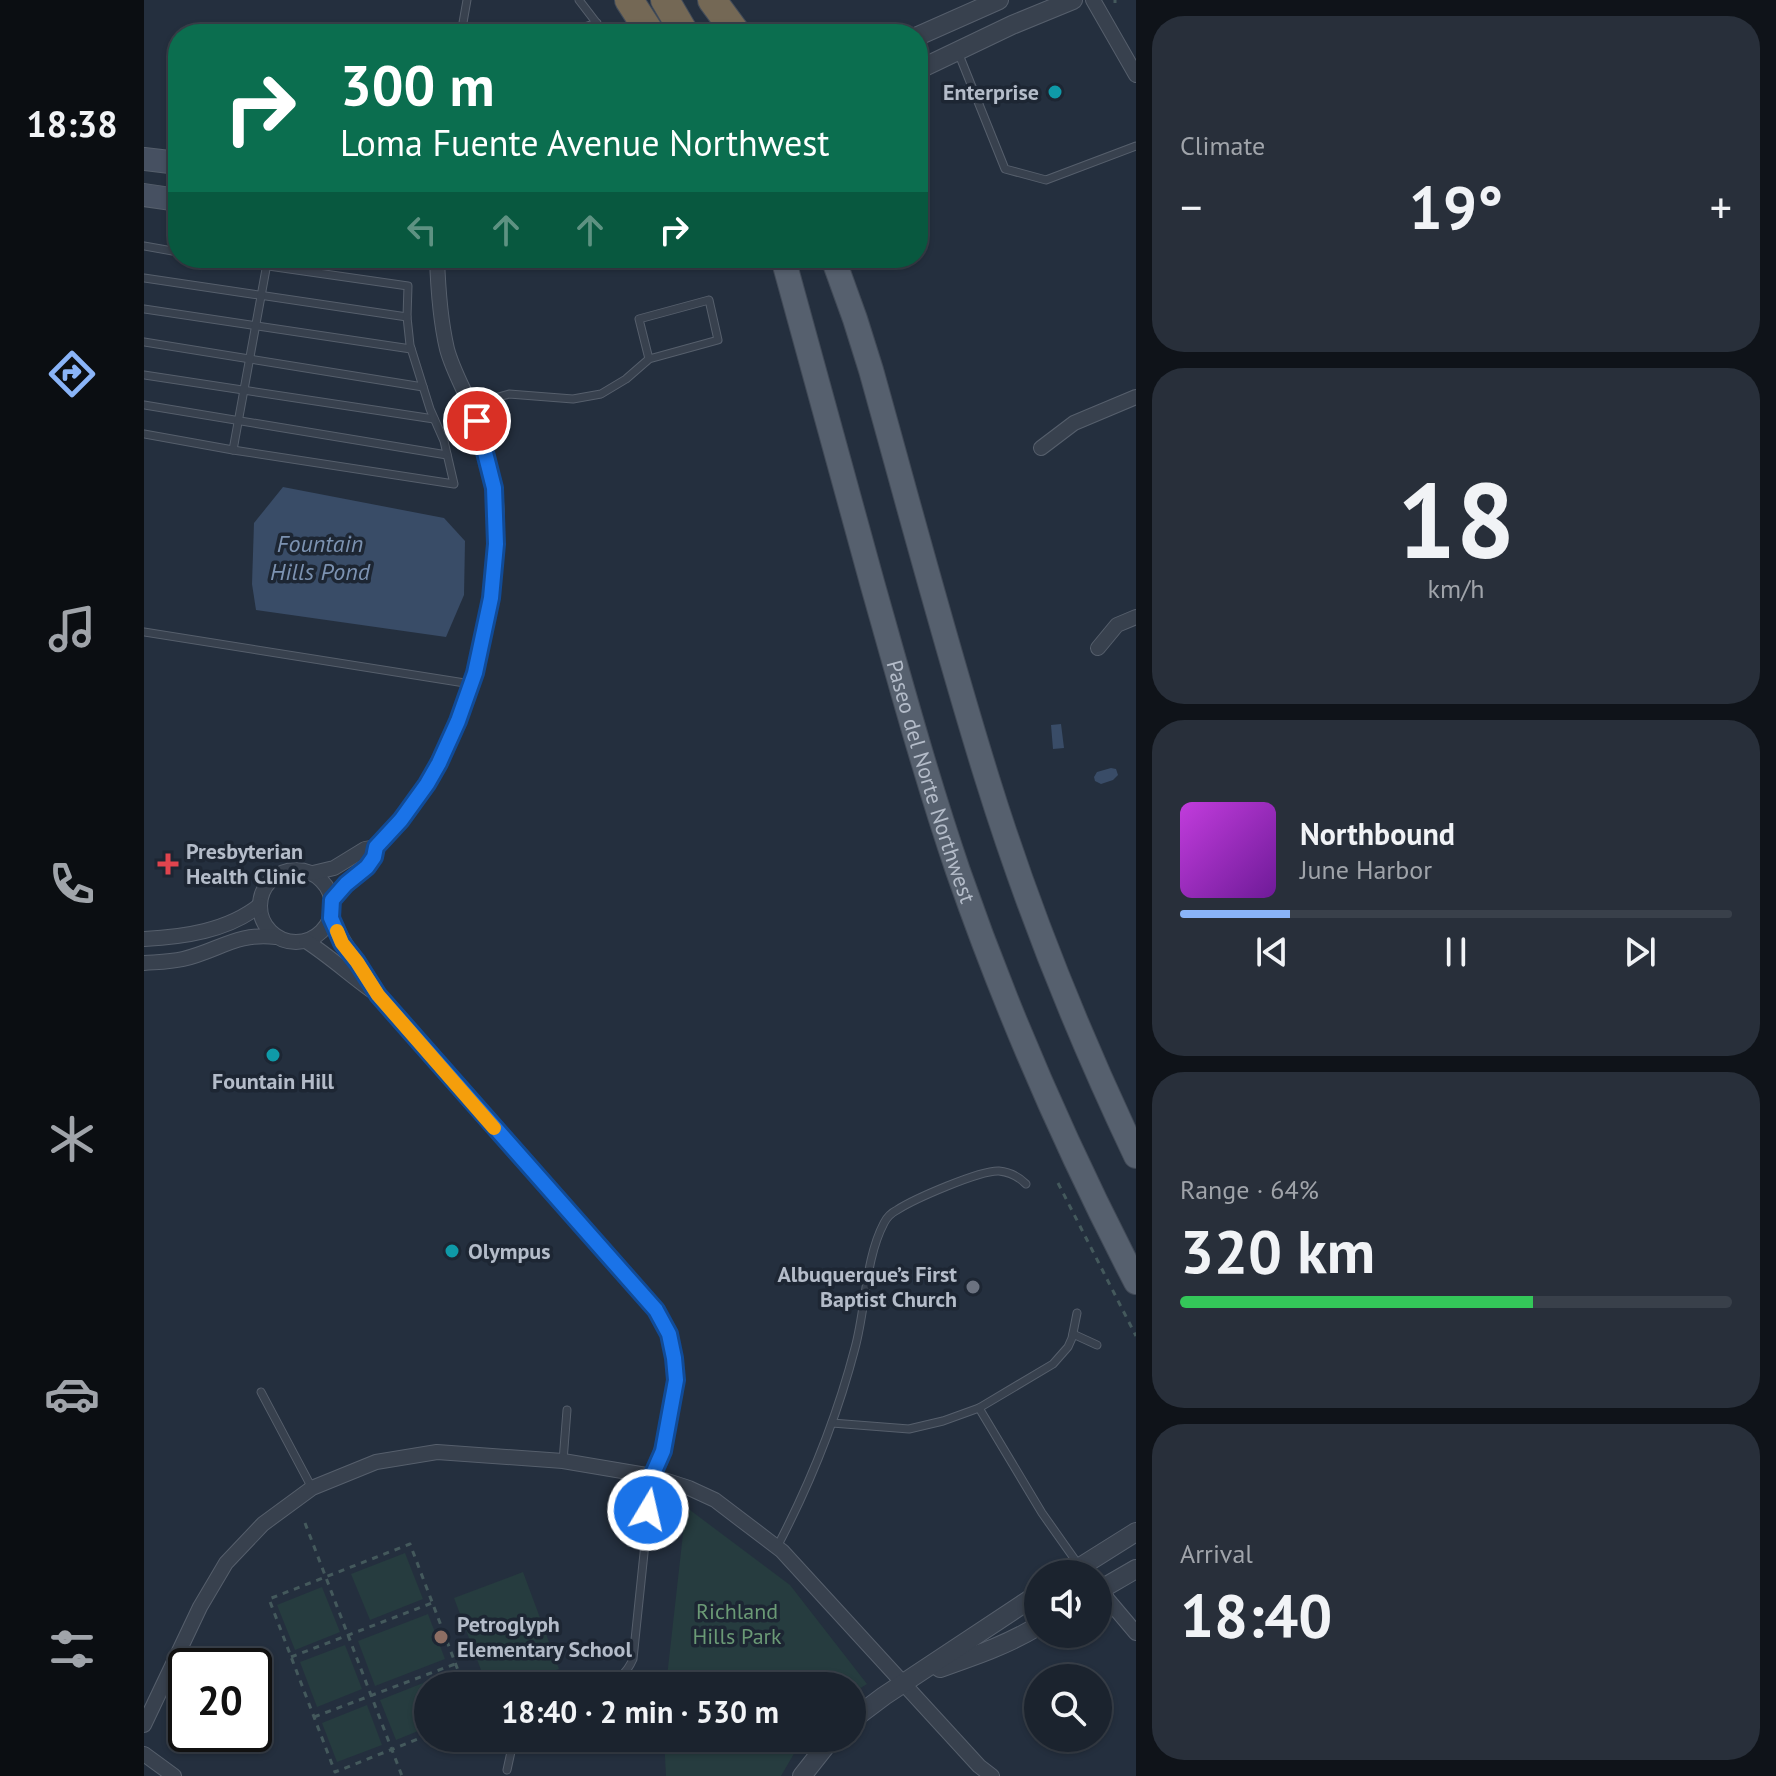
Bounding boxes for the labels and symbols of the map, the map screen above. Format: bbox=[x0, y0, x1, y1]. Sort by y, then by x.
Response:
place label: Enterprise bbox=[943, 78, 1039, 106]
marker: Enterprise bbox=[1046, 83, 1064, 101]
pin bbox=[443, 387, 511, 455]
water label: Fountain Hills Pond bbox=[270, 528, 371, 587]
street label: Paseo del Norte Northwest bbox=[881, 657, 982, 907]
place label: Presbyterian Health Clinic bbox=[186, 837, 306, 890]
marker: Presbyterian Health Clinic bbox=[157, 853, 179, 875]
marker: Fountain Hill bbox=[264, 1046, 282, 1064]
place label: Fountain Hill bbox=[212, 1067, 335, 1095]
place label: Olympus bbox=[468, 1237, 550, 1265]
marker: Olympus bbox=[443, 1242, 461, 1260]
place label: Albuquerque’s First Baptist Church bbox=[777, 1260, 957, 1313]
marker: Albuquerque’s First Baptist Church bbox=[964, 1278, 982, 1296]
position arrow bbox=[606, 1468, 690, 1552]
park label: Richland Hills Park bbox=[692, 1597, 782, 1650]
place label: Petroglyph Elementary School bbox=[457, 1610, 632, 1663]
marker: Petroglyph Elementary School bbox=[432, 1628, 450, 1646]
speed limit sign: 20 bbox=[168, 1648, 272, 1752]

